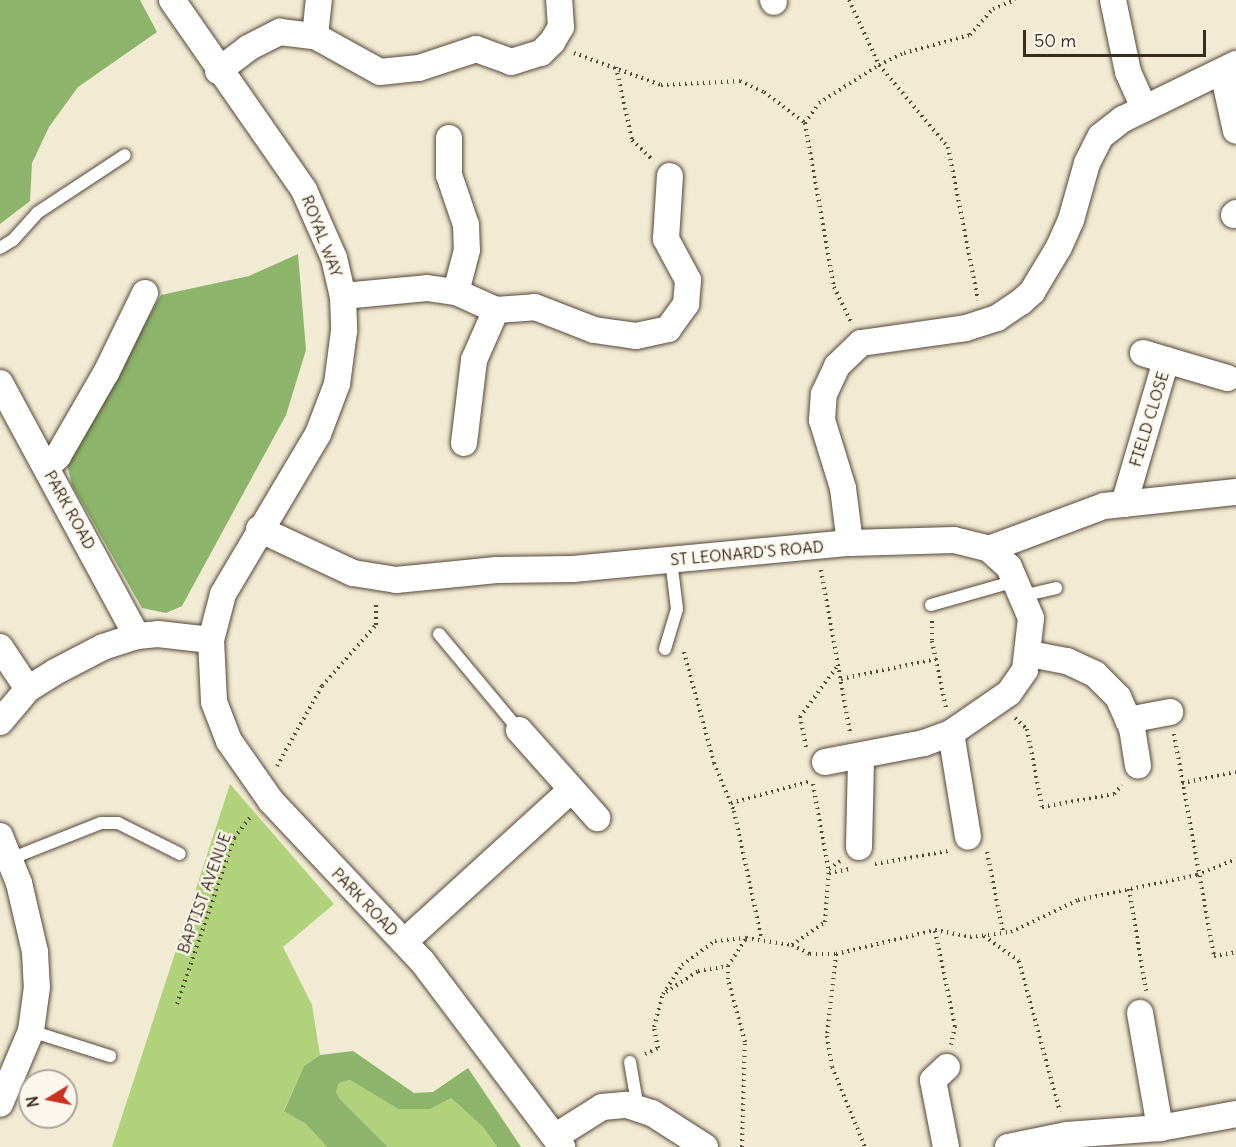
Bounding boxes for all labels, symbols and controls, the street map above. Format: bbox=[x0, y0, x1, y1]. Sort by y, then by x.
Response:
scale bar bbox=[1026, 18, 1209, 56]
text: 50 m bbox=[1034, 29, 1076, 52]
street label: ROYAL WAY bbox=[298, 192, 346, 280]
street label: FIELD CLOSE bbox=[1125, 369, 1173, 469]
street label: PARK ROAD bbox=[40, 467, 100, 553]
street label: ST LEONARD'S ROAD bbox=[669, 537, 825, 569]
street label: BAPTIST AVENUE bbox=[173, 830, 235, 956]
street label: PARK ROAD bbox=[328, 864, 402, 940]
north arrow bbox=[18, 1069, 78, 1129]
text: N bbox=[21, 1095, 43, 1109]

